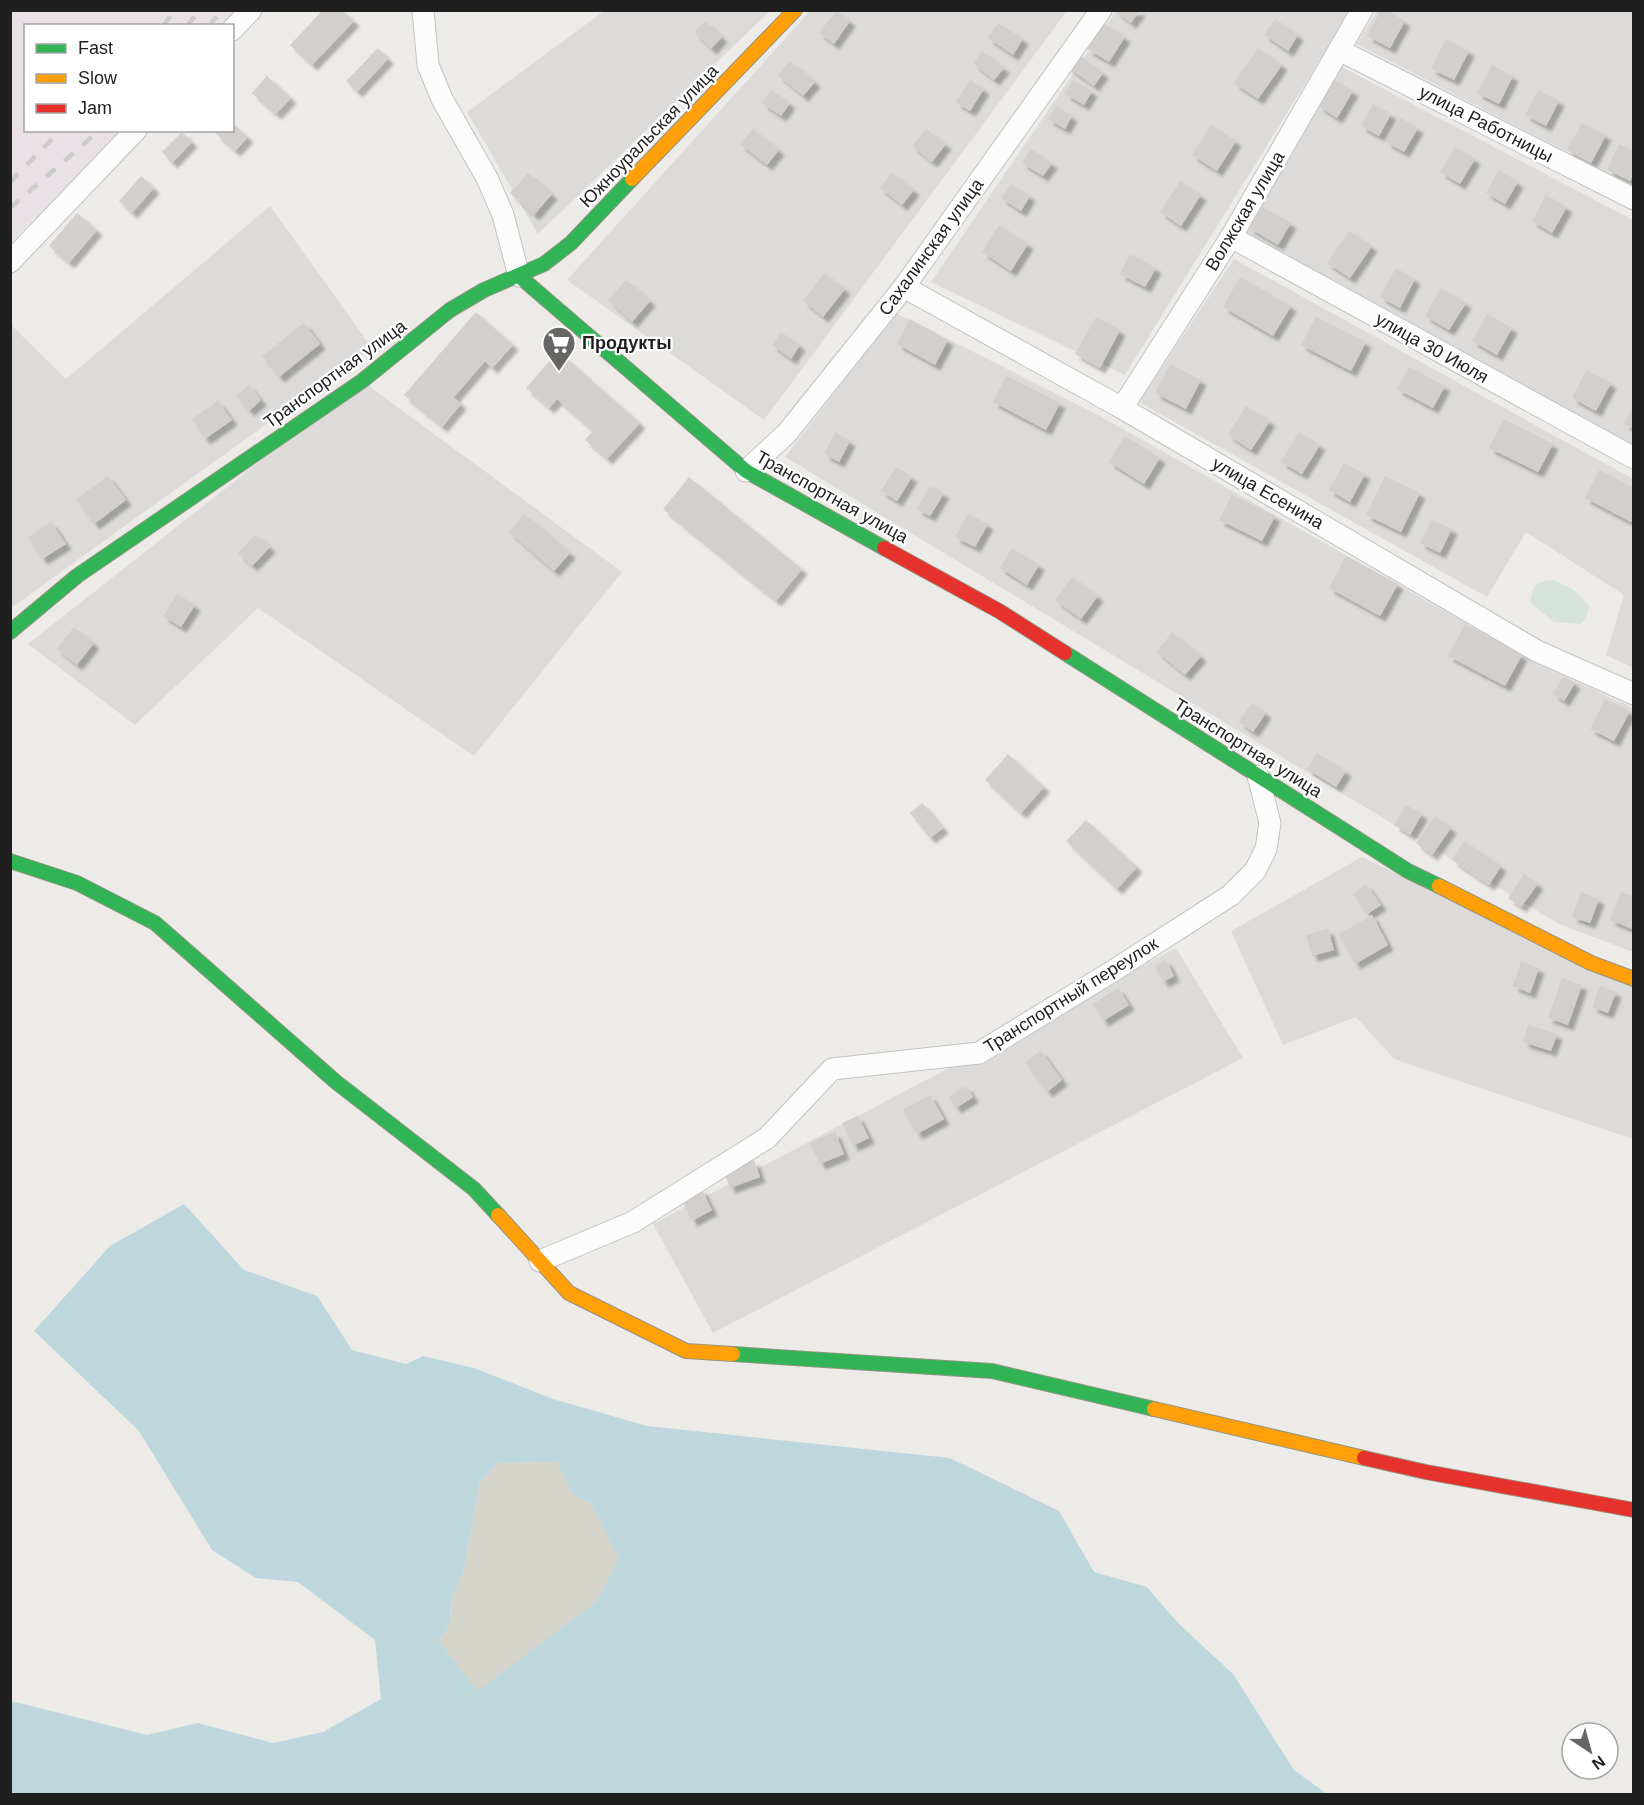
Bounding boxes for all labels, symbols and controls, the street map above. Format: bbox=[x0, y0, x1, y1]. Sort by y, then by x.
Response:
legend bbox=[24, 24, 234, 132]
text: Fast bbox=[78, 38, 113, 58]
street label: Южноуральская улица bbox=[576, 60, 723, 211]
text: Slow bbox=[78, 68, 118, 88]
street label: улица Работницы bbox=[1416, 82, 1556, 166]
text: Jam bbox=[78, 98, 112, 118]
street label: Волжская улица bbox=[1201, 147, 1289, 274]
street label: Сахалинская улица bbox=[875, 174, 988, 319]
street label: улица 30 Июля bbox=[1372, 309, 1492, 387]
street label: Транспортная улица bbox=[260, 315, 411, 432]
supermarket icon: Продукты bbox=[541, 325, 577, 372]
place label: Продукты bbox=[582, 333, 672, 353]
street label: Транспортная улица bbox=[752, 447, 912, 548]
street label: улица Есенина bbox=[1209, 453, 1328, 533]
street label: Транспортная улица bbox=[1170, 694, 1327, 802]
street label: Транспортный переулок bbox=[980, 933, 1162, 1057]
north arrow bbox=[1560, 1721, 1620, 1781]
text: N bbox=[1589, 1752, 1608, 1773]

